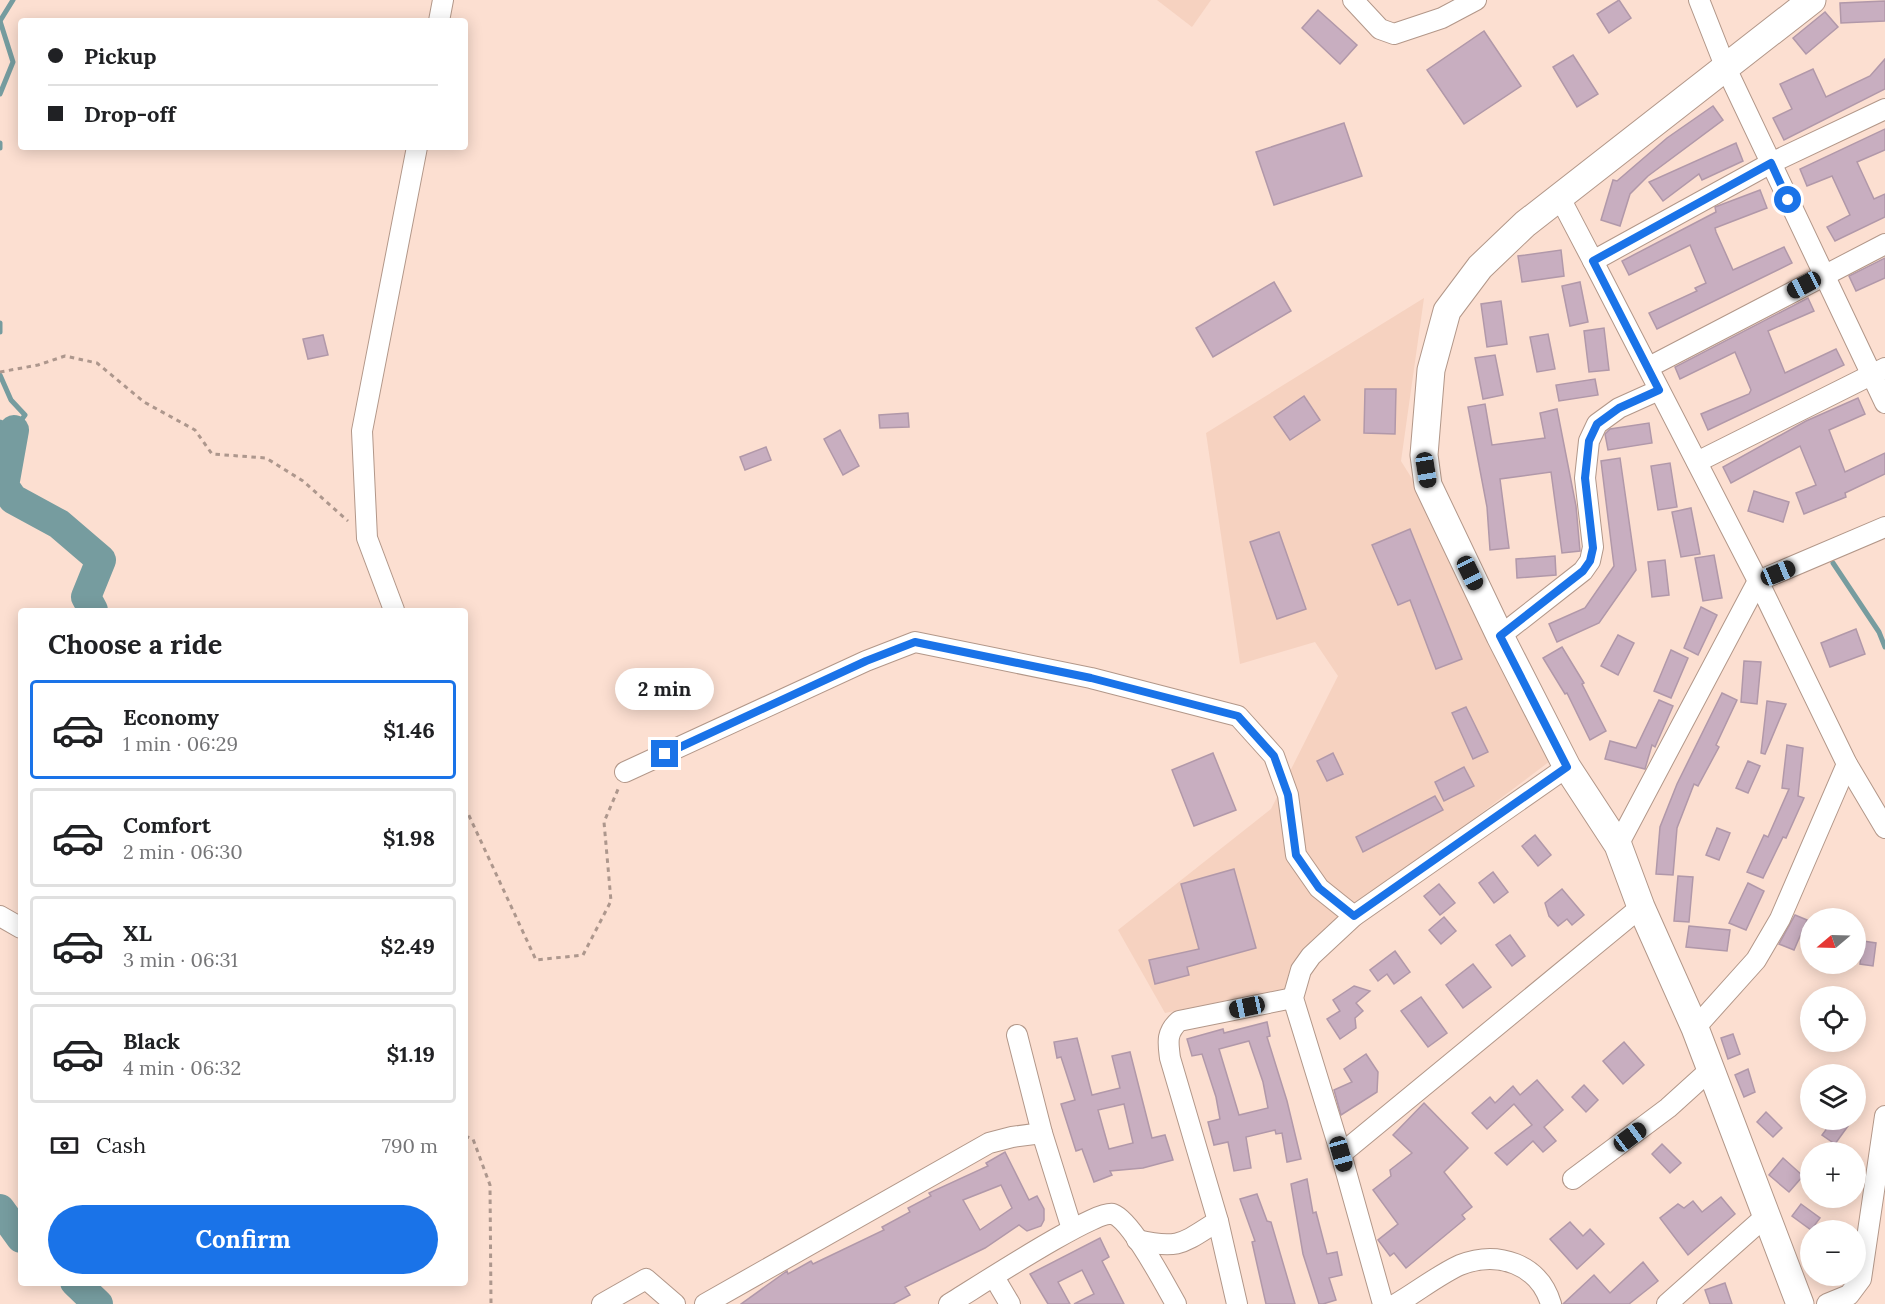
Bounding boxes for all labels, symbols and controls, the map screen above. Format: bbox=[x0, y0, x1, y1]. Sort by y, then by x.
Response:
text: Pickup bbox=[84, 42, 157, 70]
text: Drop-off bbox=[84, 100, 176, 128]
route start bbox=[1774, 186, 1801, 213]
car bbox=[1784, 269, 1824, 301]
car bbox=[1414, 451, 1438, 489]
car bbox=[1454, 553, 1486, 593]
car bbox=[1758, 558, 1798, 588]
text: Choose a ride bbox=[48, 627, 222, 661]
callout: 2 min bbox=[616, 667, 714, 709]
text: 2 min bbox=[638, 676, 691, 701]
icon: car bbox=[51, 703, 105, 757]
text: Economy bbox=[123, 703, 219, 731]
text: $1.46 bbox=[383, 716, 435, 744]
text: 1 min · 06:29 bbox=[123, 731, 238, 756]
route end bbox=[651, 740, 678, 767]
icon: car bbox=[51, 811, 105, 865]
text: Comfort bbox=[123, 811, 211, 839]
text: $1.98 bbox=[383, 824, 435, 852]
text: 2 min · 06:30 bbox=[123, 839, 243, 864]
north arrow bbox=[1800, 908, 1866, 974]
map controls bbox=[1800, 908, 1866, 1286]
icon: car bbox=[51, 919, 105, 973]
text: XL bbox=[123, 919, 152, 947]
text: $2.49 bbox=[381, 932, 435, 960]
text: 3 min · 06:31 bbox=[123, 947, 238, 972]
button: locate bbox=[1800, 986, 1866, 1052]
car bbox=[1228, 994, 1266, 1020]
icon: car bbox=[51, 1027, 105, 1081]
text: Black bbox=[123, 1027, 180, 1055]
text: $1.19 bbox=[386, 1040, 435, 1068]
text: 4 min · 06:32 bbox=[123, 1055, 241, 1080]
button: layers bbox=[1800, 1064, 1866, 1130]
car bbox=[1610, 1119, 1650, 1155]
icon: cash bbox=[48, 1129, 81, 1162]
text: Cash bbox=[96, 1131, 146, 1159]
text: 790 m bbox=[382, 1133, 438, 1158]
car bbox=[1327, 1134, 1355, 1174]
button: + bbox=[1800, 1142, 1866, 1208]
button: Confirm bbox=[48, 1205, 438, 1274]
button: − bbox=[1800, 1220, 1866, 1286]

